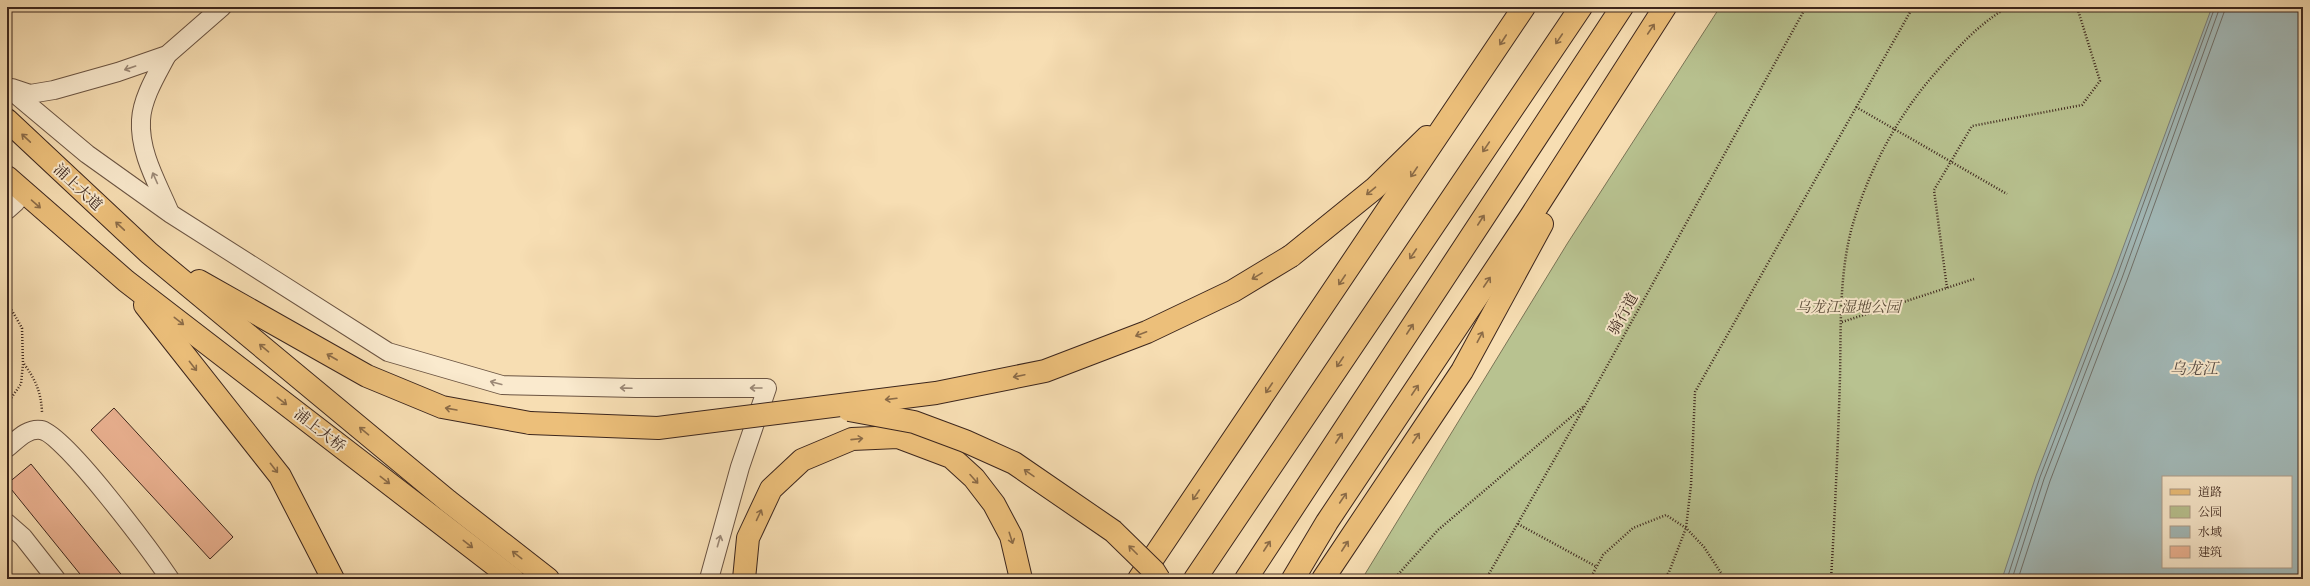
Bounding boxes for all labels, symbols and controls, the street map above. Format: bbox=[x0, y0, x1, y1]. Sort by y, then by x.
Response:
one-way arrow bbox=[1646, 24, 1655, 35]
one-way arrow bbox=[1555, 33, 1563, 44]
one-way arrow bbox=[1499, 34, 1507, 45]
one-way arrow bbox=[124, 64, 136, 72]
one-way arrow bbox=[21, 133, 31, 142]
one-way arrow bbox=[1482, 141, 1490, 152]
street label: 浦上大道 bbox=[49, 159, 107, 215]
one-way arrow bbox=[1410, 167, 1418, 178]
one-way arrow bbox=[151, 173, 158, 185]
one-way arrow bbox=[1366, 186, 1377, 195]
one-way arrow bbox=[30, 199, 41, 208]
one-way arrow bbox=[1477, 215, 1485, 226]
one-way arrow bbox=[115, 222, 126, 231]
one-way arrow bbox=[1408, 248, 1416, 260]
one-way arrow bbox=[1251, 273, 1263, 281]
one-way arrow bbox=[1337, 274, 1345, 286]
one-way arrow bbox=[1484, 276, 1492, 288]
street label: 骑行道 bbox=[1603, 289, 1643, 339]
park label: 乌龙江湿地公园 bbox=[1795, 297, 1902, 317]
one-way arrow bbox=[174, 317, 185, 325]
one-way arrow bbox=[1406, 324, 1414, 335]
one-way arrow bbox=[1135, 330, 1147, 338]
one-way arrow bbox=[1477, 331, 1485, 343]
one-way arrow bbox=[258, 344, 269, 353]
one-way arrow bbox=[326, 352, 338, 360]
one-way arrow bbox=[1336, 356, 1344, 367]
water label: 乌龙江 bbox=[2170, 358, 2220, 380]
one-way arrow bbox=[189, 361, 198, 372]
one-way arrow bbox=[1012, 373, 1025, 381]
one-way arrow bbox=[490, 379, 503, 386]
one-way arrow bbox=[1265, 382, 1273, 393]
one-way arrow bbox=[620, 384, 633, 392]
one-way arrow bbox=[750, 384, 763, 392]
one-way arrow bbox=[1411, 385, 1419, 396]
one-way arrow bbox=[885, 395, 898, 402]
one-way arrow bbox=[277, 396, 288, 405]
street label: 浦上大桥 bbox=[290, 404, 350, 456]
one-way arrow bbox=[444, 405, 457, 413]
one-way arrow bbox=[358, 427, 369, 436]
one-way arrow bbox=[1335, 433, 1343, 444]
one-way arrow bbox=[1412, 433, 1420, 444]
one-way arrow bbox=[850, 435, 863, 443]
one-way arrow bbox=[270, 463, 279, 474]
one-way arrow bbox=[1023, 469, 1034, 477]
one-way arrow bbox=[970, 474, 979, 484]
one-way arrow bbox=[379, 476, 390, 484]
legend bbox=[2162, 476, 2292, 568]
text: 道路 bbox=[2198, 484, 2222, 500]
one-way arrow bbox=[1192, 490, 1200, 501]
one-way arrow bbox=[1339, 493, 1347, 504]
text: 公园 bbox=[2198, 504, 2222, 520]
one-way arrow bbox=[756, 509, 763, 521]
text: 水域 bbox=[2198, 524, 2222, 540]
one-way arrow bbox=[1008, 532, 1015, 545]
one-way arrow bbox=[716, 535, 723, 548]
one-way arrow bbox=[462, 540, 473, 549]
one-way arrow bbox=[1263, 541, 1272, 552]
one-way arrow bbox=[1341, 541, 1349, 552]
text: 建筑 bbox=[2198, 544, 2222, 560]
one-way arrow bbox=[1128, 545, 1138, 555]
one-way arrow bbox=[512, 551, 523, 559]

